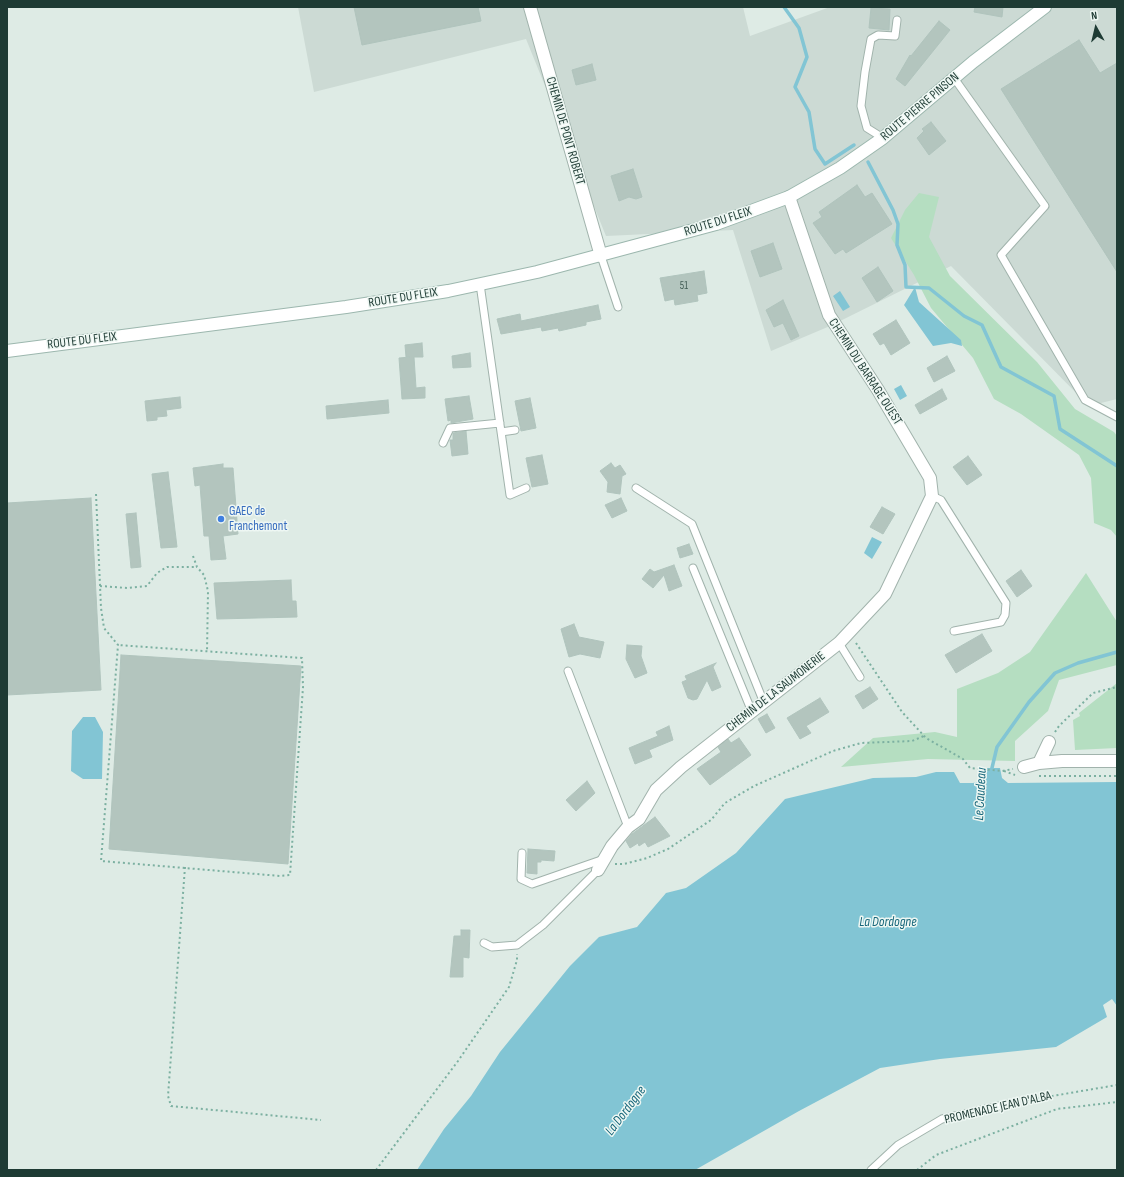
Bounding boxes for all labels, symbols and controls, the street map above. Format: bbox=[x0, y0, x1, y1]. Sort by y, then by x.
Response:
north arrow bbox=[1076, 8, 1116, 48]
text: N bbox=[1090, 9, 1098, 22]
street label: ROUTE PIERRE PINSON bbox=[878, 70, 962, 144]
street label: CHEMIN DE PONT ROBERT bbox=[542, 75, 588, 187]
street label: ROUTE DU FLEIX bbox=[682, 204, 754, 240]
house number: 51 bbox=[680, 279, 688, 293]
street label: ROUTE DU FLEIX bbox=[367, 285, 439, 311]
street label: CHEMIN DU BARRAGE OUEST bbox=[825, 316, 905, 428]
street label: ROUTE DU FLEIX bbox=[46, 329, 118, 353]
place label: GAEC de Franchemont bbox=[229, 504, 287, 535]
marker: GAEC de Franchemont bbox=[216, 514, 226, 524]
street label: CHEMIN DE LA SAUMONERIE bbox=[723, 649, 829, 735]
water label: Le Caudeau bbox=[971, 767, 991, 821]
water label: La Dordogne bbox=[859, 914, 917, 930]
water label: La Dordogne bbox=[602, 1083, 650, 1139]
street label: PROMENADE JEAN D'ALBA bbox=[943, 1088, 1053, 1128]

